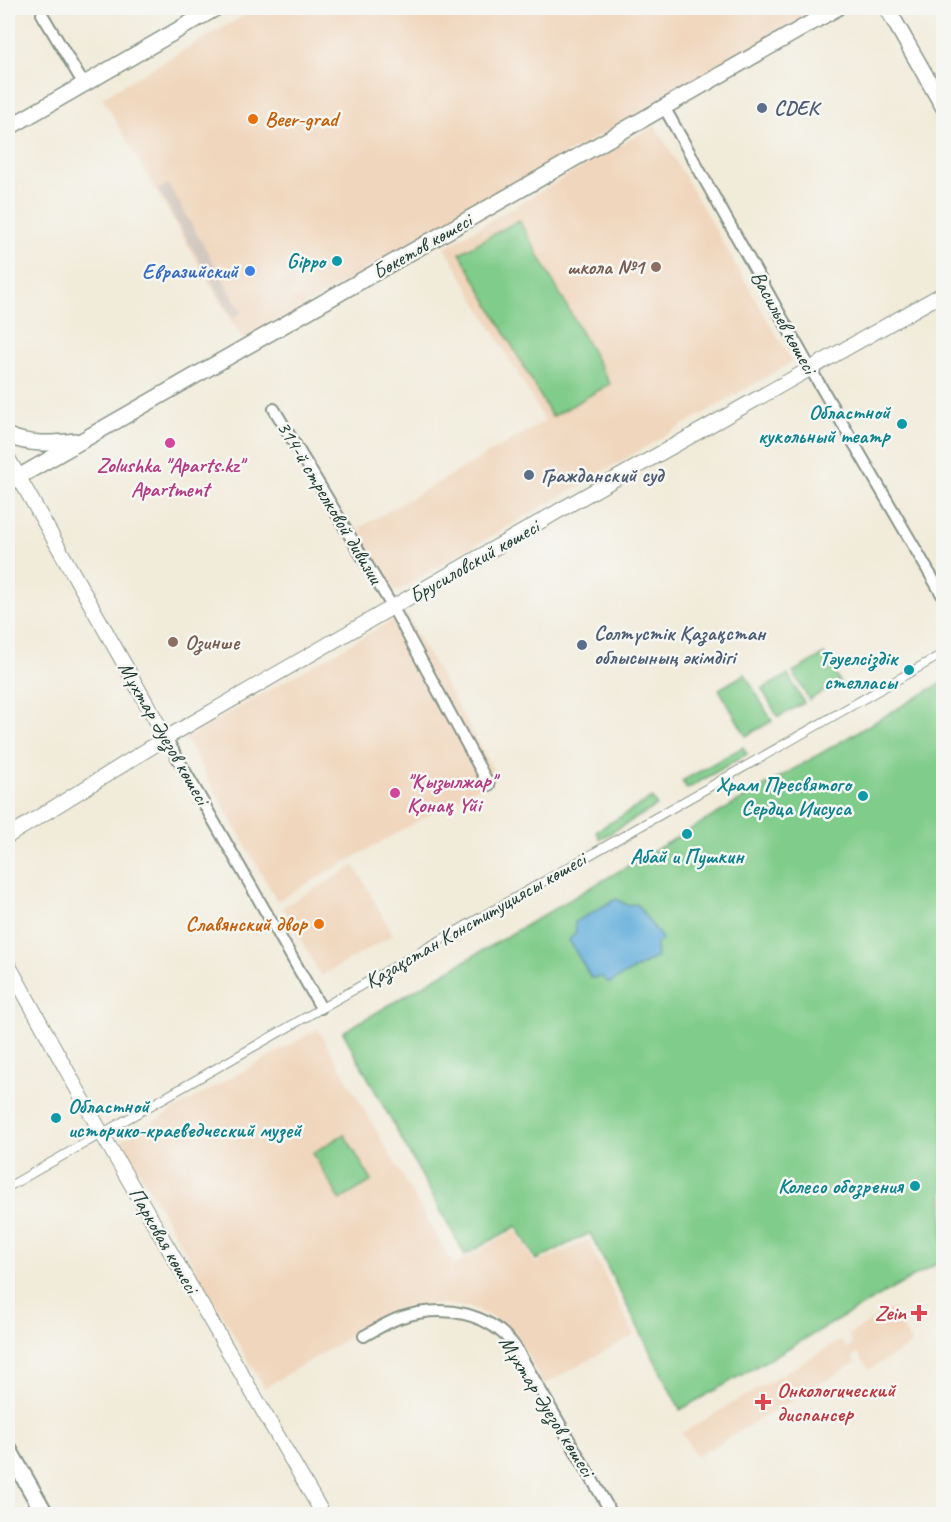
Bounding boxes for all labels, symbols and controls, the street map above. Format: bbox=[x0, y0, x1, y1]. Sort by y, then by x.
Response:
place label: CDEK bbox=[774, 95, 823, 121]
marker: CDEK bbox=[755, 101, 769, 115]
place label: Beer-grad bbox=[265, 106, 341, 132]
marker: Beer-grad bbox=[246, 112, 260, 126]
street label: Бөкетов көшесі bbox=[368, 206, 479, 285]
place label: Gippo bbox=[287, 248, 327, 274]
marker: Gippo bbox=[330, 254, 344, 268]
place label: школа №1 bbox=[567, 254, 647, 280]
place label: Евразийский bbox=[142, 258, 240, 284]
marker: школа №1 bbox=[649, 260, 663, 274]
marker: Евразийский bbox=[243, 264, 257, 278]
street label: Васильев көшесі bbox=[745, 266, 824, 381]
place label: Областной кукольный театр bbox=[758, 399, 892, 449]
street label: 314-й стрелковой дивизии bbox=[271, 416, 390, 589]
marker: Областной кукольный театр bbox=[895, 417, 909, 431]
marker: Zolushka "Aparts.kz" Apartment bbox=[163, 436, 177, 450]
place label: Zolushka "Aparts.kz" Apartment bbox=[97, 452, 248, 502]
place label: Гражданский суд bbox=[541, 462, 666, 488]
marker: Гражданский суд bbox=[522, 468, 536, 482]
street label: Брусиловский көшесі bbox=[405, 512, 546, 609]
place label: Солтүстік Қазақстан облысының әкімдігі bbox=[594, 620, 767, 670]
place label: Озинше bbox=[185, 629, 241, 656]
marker: Озинше bbox=[166, 635, 180, 649]
marker: Солтүстік Қазақстан облысының әкімдігі bbox=[575, 638, 589, 652]
place label: Тәуелсіздік стелласы bbox=[819, 645, 900, 695]
street label: Мұхтар Әуезов көшесі bbox=[112, 657, 217, 812]
marker: Тәуелсіздік стелласы bbox=[902, 663, 916, 677]
place label: "Қызылжар" Қонақ Үйі bbox=[407, 768, 501, 818]
place label: Храм Пресвятого Сердца Иисуса bbox=[716, 771, 854, 821]
marker: "Қызылжар" Қонақ Үйі bbox=[388, 786, 402, 800]
marker: Храм Пресвятого Сердца Иисуса bbox=[856, 789, 870, 803]
marker: Абай и Пушкин bbox=[680, 827, 694, 841]
place label: Абай и Пушкин bbox=[630, 843, 745, 870]
street label: Қазақстан Конституциясы көшесі bbox=[360, 844, 593, 995]
place label: Славянский двор bbox=[186, 911, 308, 937]
marker: Славянский двор bbox=[312, 917, 326, 931]
place label: Oбластной историко-краеведческий музей bbox=[68, 1093, 303, 1144]
marker: Oбластной историко-краеведческий музей bbox=[49, 1111, 63, 1125]
place label: Колесо обозрения bbox=[778, 1173, 905, 1200]
marker: Колесо обозрения bbox=[908, 1179, 922, 1193]
street label: Парковая көшесі bbox=[123, 1182, 206, 1300]
place label: Zein bbox=[875, 1300, 907, 1326]
marker: Zein bbox=[910, 1304, 928, 1322]
street label: Мұхтар Әуезов көшесі bbox=[492, 1331, 602, 1484]
place label: Онкологический диспансер bbox=[777, 1377, 897, 1427]
marker: Онкологический диспансер bbox=[754, 1393, 772, 1411]

